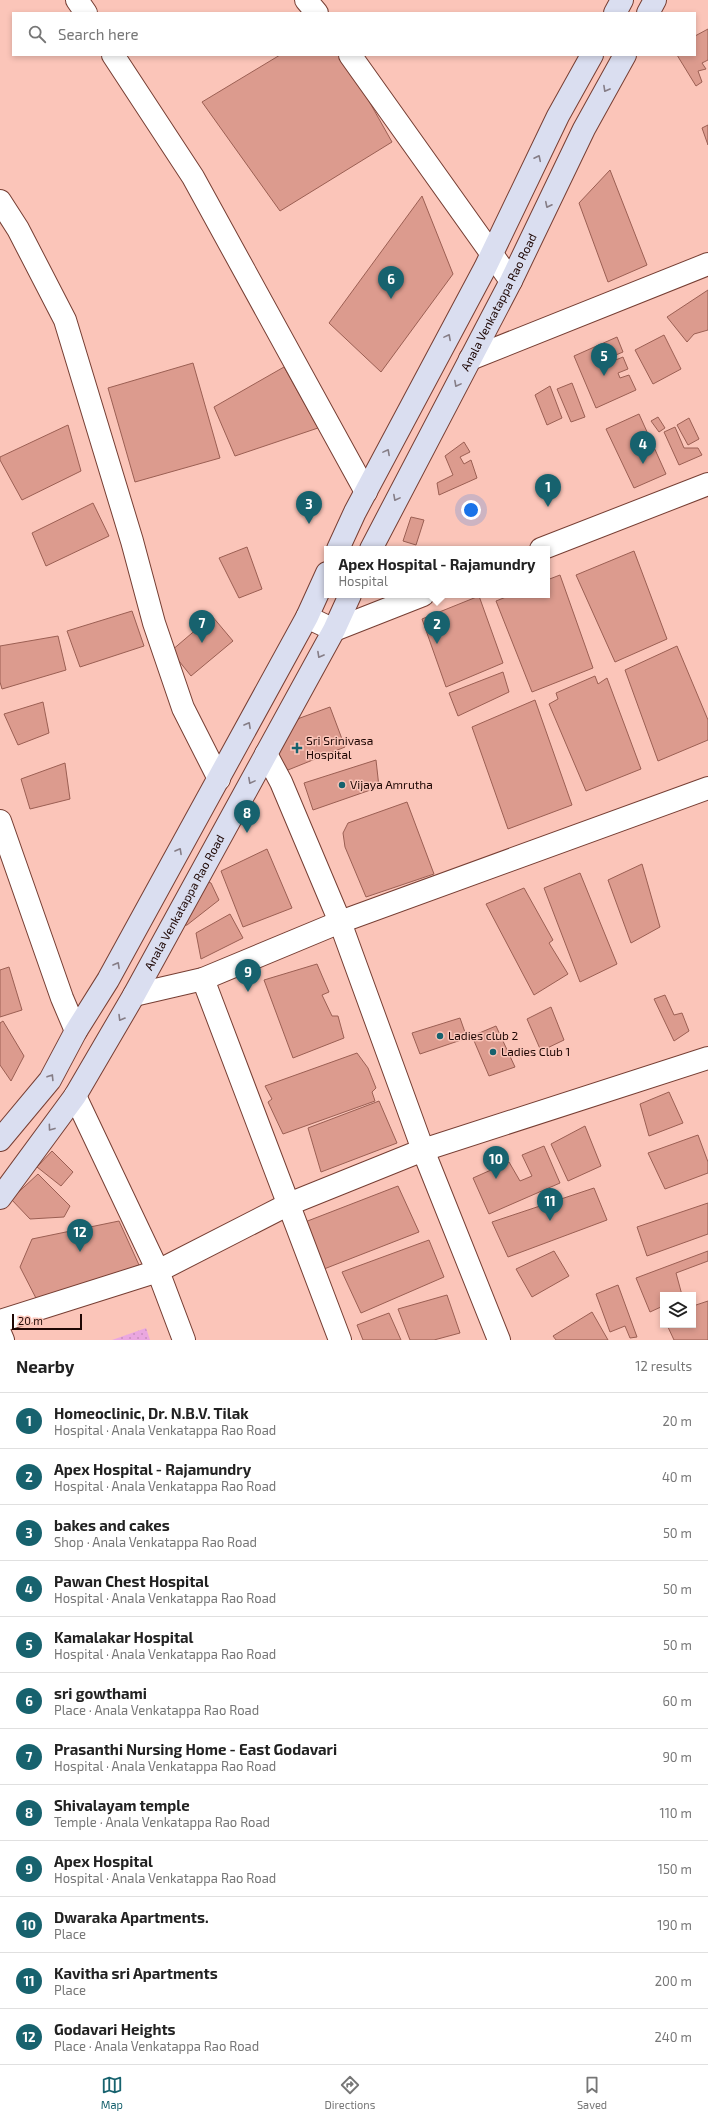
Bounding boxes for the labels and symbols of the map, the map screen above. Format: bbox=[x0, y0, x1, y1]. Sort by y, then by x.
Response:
one-way arrow bbox=[604, 85, 611, 92]
one-way arrow bbox=[533, 155, 541, 162]
one-way arrow bbox=[545, 201, 553, 209]
street label: Anala Venkatappa Rao Road bbox=[457, 231, 539, 373]
pin: 6 bbox=[378, 266, 404, 299]
one-way arrow bbox=[443, 334, 451, 341]
pin: 5 bbox=[591, 343, 617, 376]
one-way arrow bbox=[454, 379, 462, 387]
pin: 4 bbox=[630, 431, 656, 464]
one-way arrow bbox=[382, 449, 390, 456]
pin: 1 bbox=[535, 474, 561, 507]
pin: 3 bbox=[296, 491, 322, 524]
one-way arrow bbox=[393, 494, 401, 502]
your location bbox=[461, 500, 481, 520]
pin: 7 bbox=[189, 610, 215, 643]
pin: 2 bbox=[424, 611, 450, 644]
one-way arrow bbox=[317, 651, 325, 658]
one-way arrow bbox=[243, 722, 251, 729]
place label: Sri Srinivasa Hospital bbox=[306, 733, 373, 761]
marker: Sri Srinivasa Hospital bbox=[291, 742, 303, 754]
one-way arrow bbox=[248, 777, 256, 785]
place label: Vijaya Amrutha bbox=[350, 777, 433, 792]
marker: Vijaya Amrutha bbox=[337, 780, 347, 790]
pin: 8 bbox=[234, 800, 260, 833]
street label: Anala Venkatappa Rao Road bbox=[141, 832, 226, 972]
one-way arrow bbox=[175, 848, 182, 856]
pin: 9 bbox=[235, 959, 261, 992]
one-way arrow bbox=[112, 962, 119, 969]
one-way arrow bbox=[118, 1014, 125, 1021]
place label: Ladies club 2 bbox=[448, 1028, 519, 1042]
marker: Ladies club 2 bbox=[435, 1031, 445, 1041]
place label: Ladies Club 1 bbox=[501, 1044, 570, 1058]
marker: Ladies Club 1 bbox=[488, 1047, 498, 1057]
one-way arrow bbox=[46, 1074, 53, 1081]
one-way arrow bbox=[49, 1123, 56, 1130]
pin: 10 bbox=[483, 1146, 509, 1179]
pin: 11 bbox=[537, 1188, 563, 1221]
pin: 12 bbox=[67, 1219, 93, 1252]
scale bar bbox=[12, 1312, 82, 1331]

